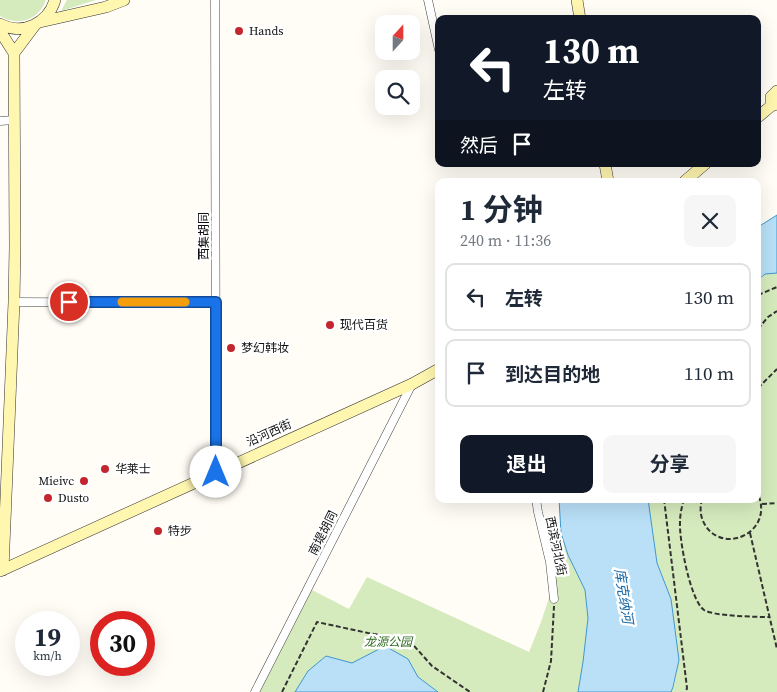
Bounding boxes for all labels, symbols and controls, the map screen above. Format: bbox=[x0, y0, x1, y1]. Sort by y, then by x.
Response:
north arrow bbox=[375, 15, 420, 60]
map controls bbox=[375, 15, 420, 115]
place label: Hands bbox=[249, 23, 284, 39]
marker: Hands bbox=[233, 25, 245, 37]
text: 130 m bbox=[543, 27, 639, 75]
icon: left bbox=[460, 35, 525, 100]
button: search bbox=[375, 70, 420, 115]
text: 左转 bbox=[543, 75, 587, 105]
icon: arrive bbox=[508, 130, 536, 158]
text: 然后 bbox=[460, 132, 498, 158]
text: 1 分钟 bbox=[460, 189, 543, 230]
button: close bbox=[684, 195, 736, 247]
street label: 西集胡同 bbox=[196, 212, 212, 260]
text: 240 m · 11:36 bbox=[460, 229, 551, 251]
pin bbox=[48, 281, 90, 323]
icon: left bbox=[462, 283, 490, 311]
text: 130 m bbox=[684, 284, 734, 310]
text: 左转 bbox=[505, 285, 543, 311]
icon: arrive bbox=[55, 288, 83, 316]
place label: 现代百货 bbox=[340, 317, 388, 333]
marker: 现代百货 bbox=[324, 319, 336, 331]
place label: 梦幻韩妆 bbox=[241, 340, 289, 356]
marker: 梦幻韩妆 bbox=[225, 342, 237, 354]
icon: arrive bbox=[462, 359, 490, 387]
text: 110 m bbox=[684, 360, 734, 386]
text: 到达目的地 bbox=[505, 361, 600, 387]
street label: 沿河西街 bbox=[244, 416, 294, 450]
button: 退出 bbox=[460, 435, 593, 493]
button: 分享 bbox=[603, 435, 736, 493]
position arrow bbox=[189, 445, 241, 497]
place label: 华莱士 bbox=[115, 461, 151, 477]
marker: 华莱士 bbox=[99, 463, 111, 475]
place label: Mieivc bbox=[38, 473, 74, 489]
marker: Mieivc bbox=[78, 475, 90, 487]
place label: Dusto bbox=[58, 490, 90, 506]
marker: Dusto bbox=[42, 492, 54, 504]
street label: 南堤胡同 bbox=[305, 508, 341, 558]
street label: 西滨河北街 bbox=[542, 515, 570, 577]
place label: 特步 bbox=[168, 523, 192, 539]
marker: 特步 bbox=[152, 525, 164, 537]
water label: 库克纳河 bbox=[610, 567, 639, 628]
speed limit sign: 30 bbox=[90, 611, 155, 676]
text: 19 bbox=[34, 620, 61, 654]
park label: 龙源公园 bbox=[364, 634, 414, 650]
text: km/h bbox=[33, 648, 62, 664]

